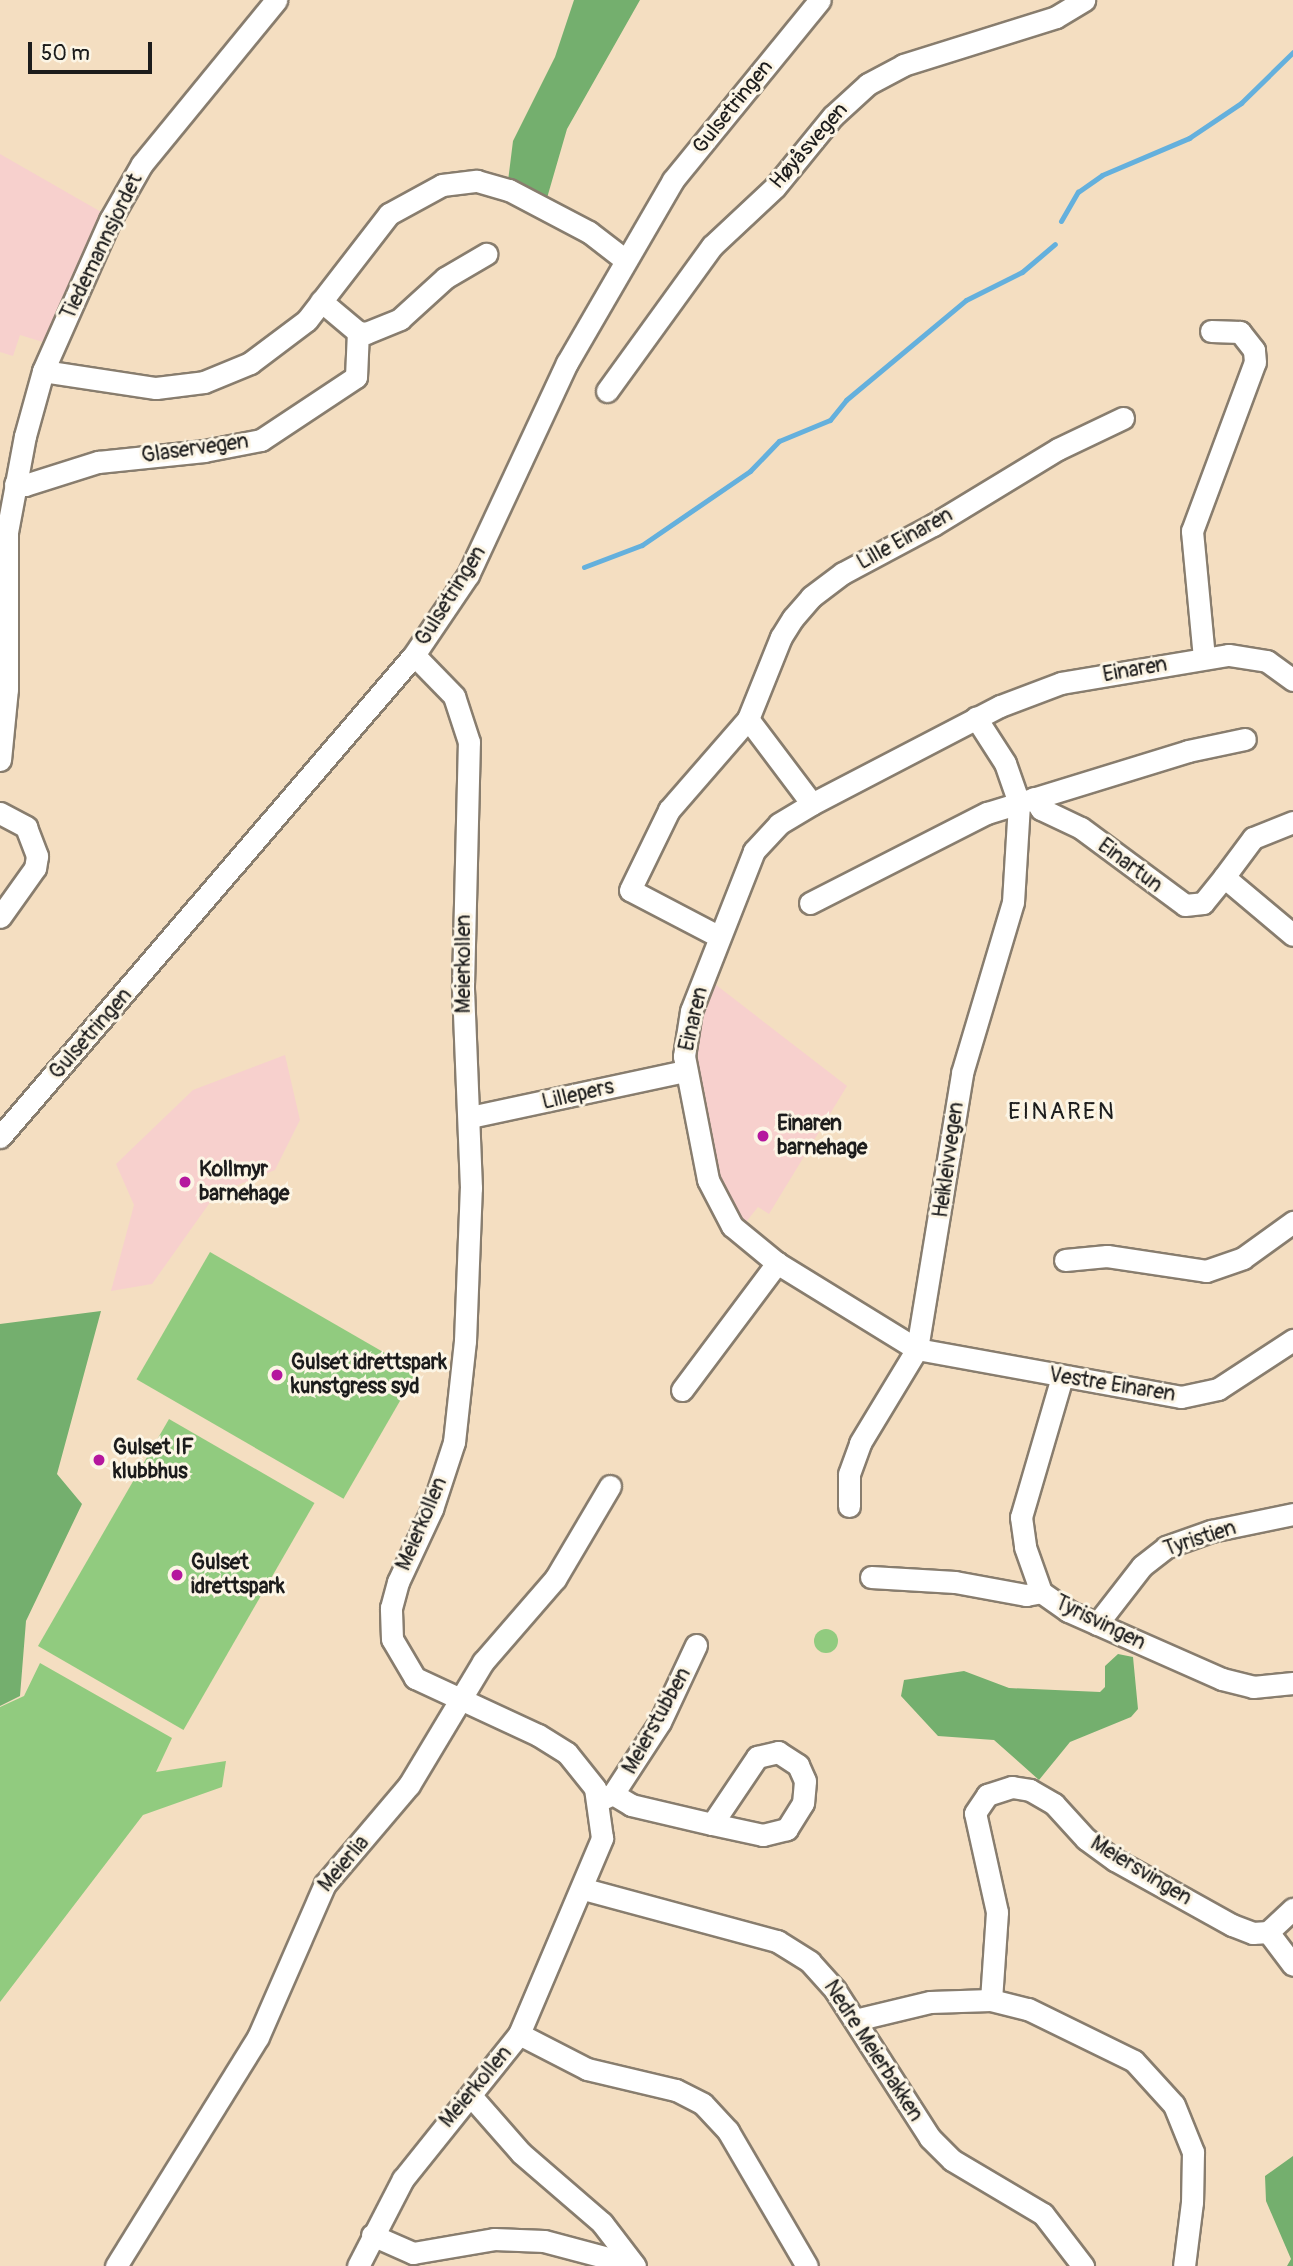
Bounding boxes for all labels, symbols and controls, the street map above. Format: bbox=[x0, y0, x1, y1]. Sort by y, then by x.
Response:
scale bar bbox=[32, 28, 156, 72]
text: 50 m bbox=[41, 40, 90, 67]
street label: Gulsetringen bbox=[688, 55, 778, 159]
street label: Høyåsvegen bbox=[765, 98, 853, 194]
street label: Tiedemannsjordet bbox=[56, 170, 148, 324]
street label: Glaservegen bbox=[140, 429, 250, 469]
street label: Lille Einaren bbox=[853, 502, 957, 576]
street label: Gulsetringen bbox=[410, 541, 492, 651]
street label: Einaren bbox=[1101, 652, 1169, 688]
street label: Einartun bbox=[1093, 834, 1167, 898]
street label: Meierkollen bbox=[451, 915, 477, 1013]
street label: Gulsetringen bbox=[44, 983, 138, 1085]
street label: Einaren bbox=[674, 985, 714, 1053]
street label: Lillepers bbox=[540, 1075, 616, 1115]
district label: EINAREN bbox=[1009, 1098, 1115, 1126]
street label: Heikleivvegen bbox=[928, 1100, 970, 1220]
place label: Einaren barnehage bbox=[777, 1111, 867, 1161]
marker: Einaren barnehage bbox=[755, 1128, 771, 1144]
place label: Kollmyr barnehage bbox=[199, 1157, 289, 1207]
marker: Kollmyr barnehage bbox=[177, 1174, 193, 1190]
place label: Gulset idrettspark kunstgress syd bbox=[291, 1350, 447, 1400]
street label: Vestre Einaren bbox=[1047, 1363, 1177, 1407]
marker: Gulset idrettspark kunstgress syd bbox=[269, 1367, 285, 1383]
place label: Gulset IF klubbhus bbox=[113, 1435, 194, 1485]
marker: Gulset IF klubbhus bbox=[91, 1452, 107, 1468]
street label: Meierkollen bbox=[391, 1474, 453, 1574]
street label: Tyristien bbox=[1161, 1515, 1239, 1563]
place label: Gulset idrettspark bbox=[191, 1550, 285, 1600]
marker: Gulset idrettspark bbox=[169, 1567, 185, 1583]
street label: Tyrisvingen bbox=[1050, 1590, 1150, 1656]
street label: Meierstubben bbox=[617, 1663, 697, 1779]
street label: Meierlia bbox=[313, 1831, 375, 1897]
street label: Meiersvingen bbox=[1086, 1831, 1196, 1911]
street label: Nedre Meierbakken bbox=[818, 1976, 928, 2126]
street label: Meierkollen bbox=[435, 2041, 517, 2133]

